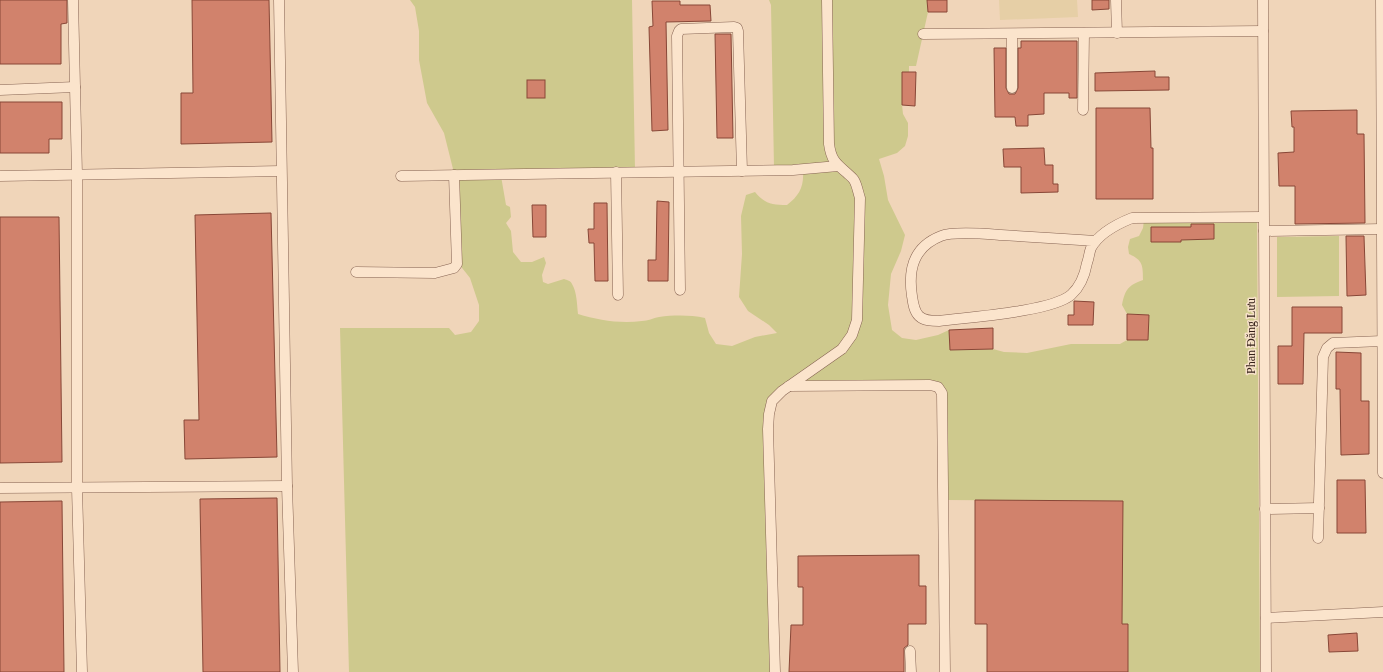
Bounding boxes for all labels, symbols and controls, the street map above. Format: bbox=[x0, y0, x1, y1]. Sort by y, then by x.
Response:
street label: Phan Đăng Lưu bbox=[1244, 298, 1258, 374]

